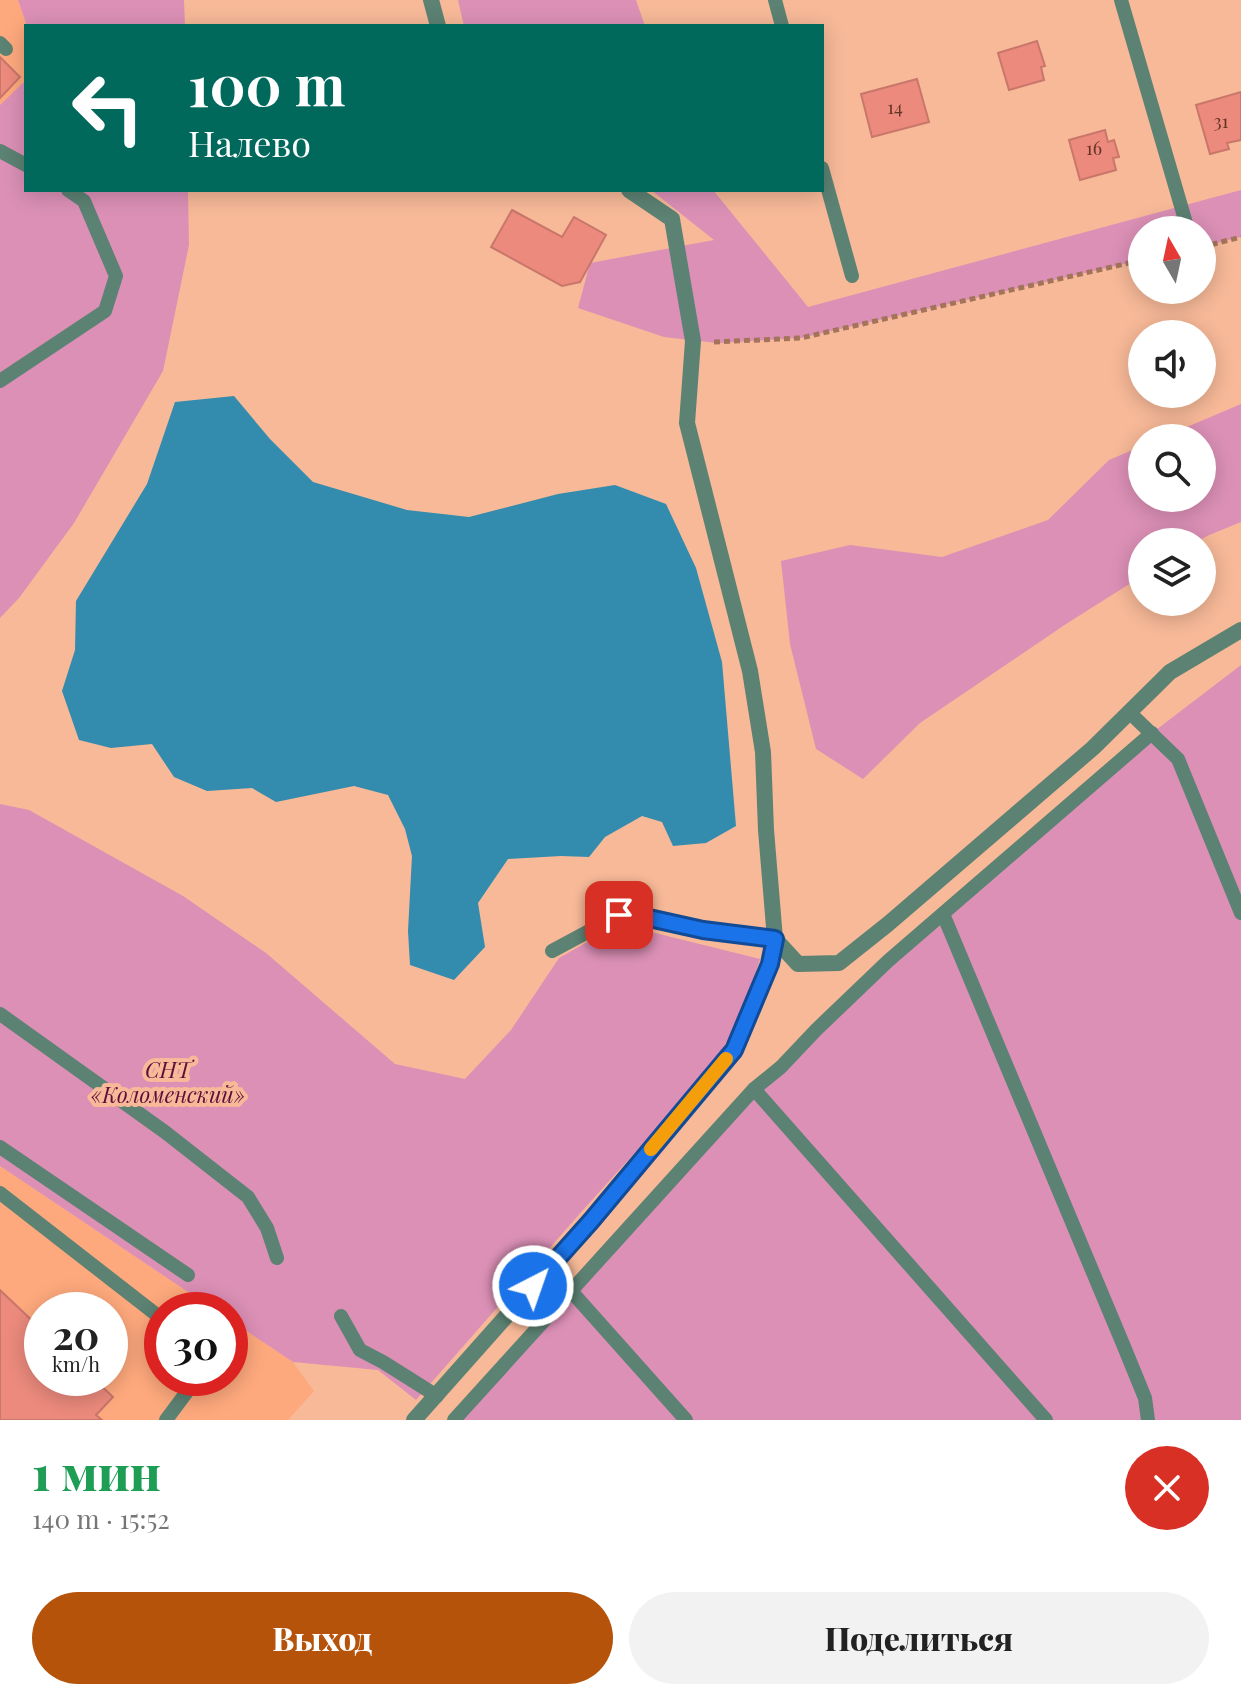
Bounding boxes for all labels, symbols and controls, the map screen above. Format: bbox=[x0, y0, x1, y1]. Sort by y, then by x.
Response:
text: 100 m bbox=[188, 46, 345, 121]
icon: left bbox=[56, 56, 160, 160]
house number: 14 bbox=[887, 95, 903, 119]
house number: 31 bbox=[1214, 109, 1229, 133]
text: Налево bbox=[188, 118, 311, 166]
house number: 16 bbox=[1086, 136, 1102, 160]
north arrow bbox=[1128, 216, 1216, 304]
map controls bbox=[1128, 216, 1216, 616]
button: sound bbox=[1128, 320, 1216, 408]
button: search bbox=[1128, 424, 1216, 512]
button: layers bbox=[1128, 528, 1216, 616]
pin bbox=[585, 881, 653, 949]
icon: arrive bbox=[597, 893, 641, 937]
park label: СНТ «Коломенский» bbox=[91, 1054, 245, 1109]
position arrow bbox=[491, 1244, 575, 1328]
speed limit sign: 30 bbox=[144, 1292, 248, 1396]
text: 20 bbox=[53, 1307, 99, 1360]
text: km/h bbox=[52, 1350, 100, 1377]
text: 1 мин bbox=[32, 1439, 161, 1503]
button: close bbox=[1125, 1446, 1209, 1530]
text: 140 m · 15:52 bbox=[32, 1501, 170, 1536]
button: Выход bbox=[32, 1592, 613, 1684]
button: Поделиться bbox=[629, 1592, 1209, 1684]

